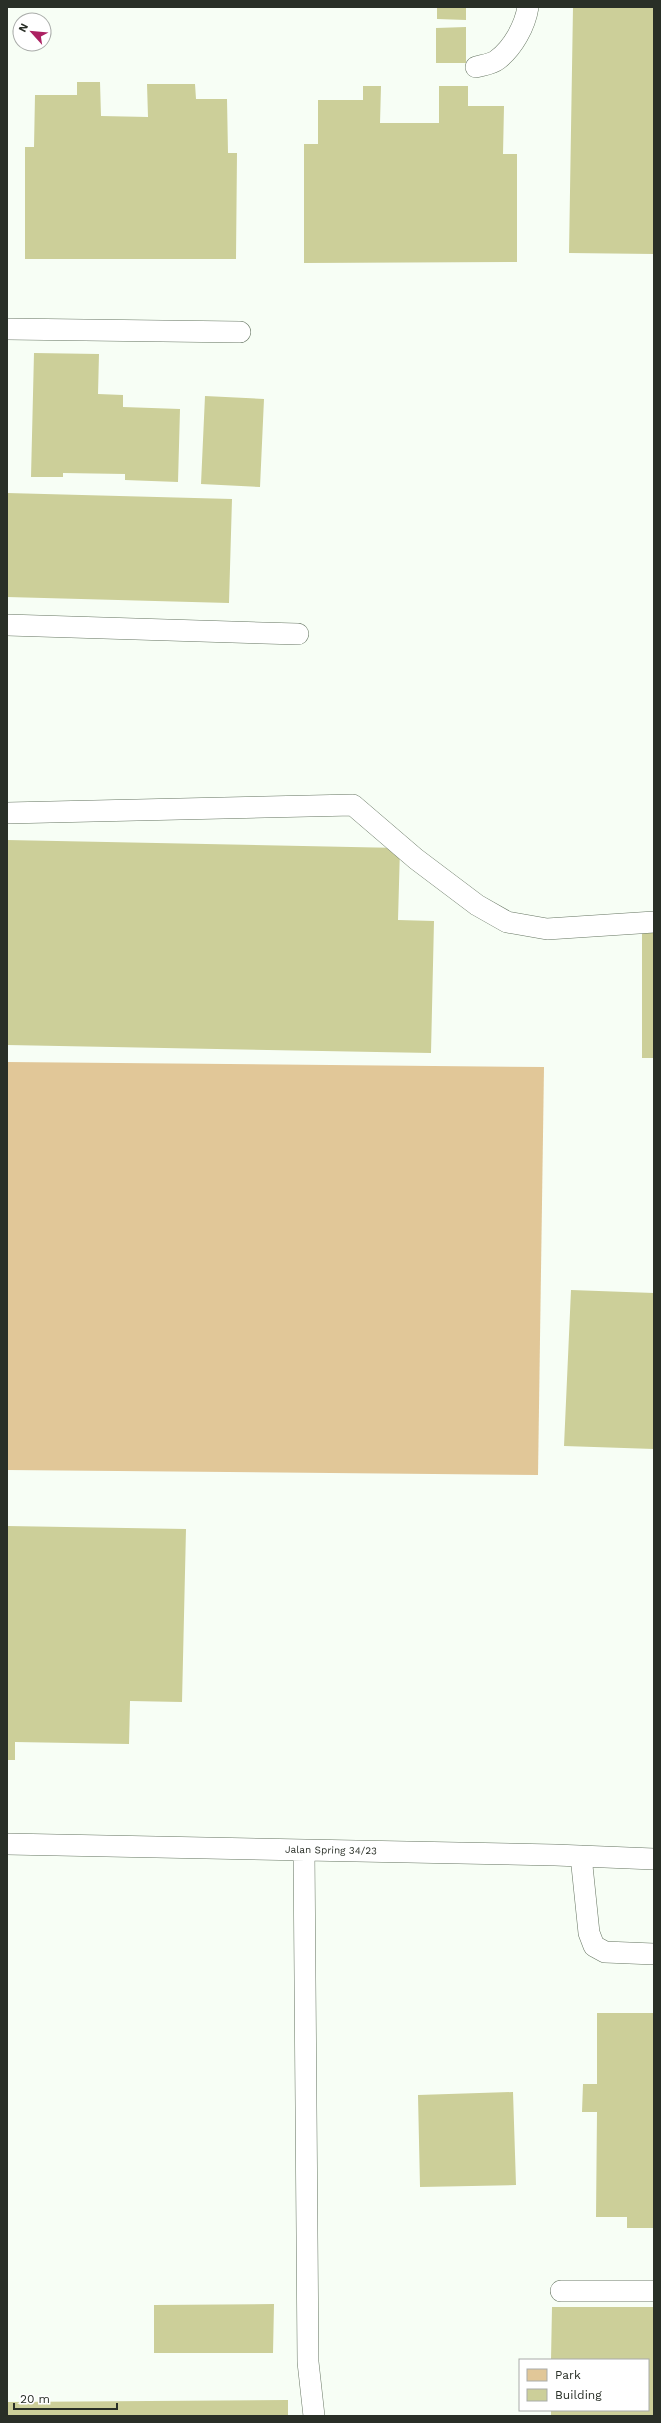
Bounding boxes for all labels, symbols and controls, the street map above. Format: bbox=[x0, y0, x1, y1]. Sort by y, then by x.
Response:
north arrow bbox=[12, 12, 52, 52]
text: N bbox=[16, 21, 31, 34]
street label: Jalan Spring 34/23 bbox=[285, 1844, 377, 1856]
legend bbox=[519, 2359, 649, 2411]
text: Park bbox=[555, 2368, 581, 2382]
scale bar bbox=[14, 2385, 117, 2411]
text: Building bbox=[555, 2388, 602, 2402]
text: 20 m bbox=[20, 2392, 50, 2406]

